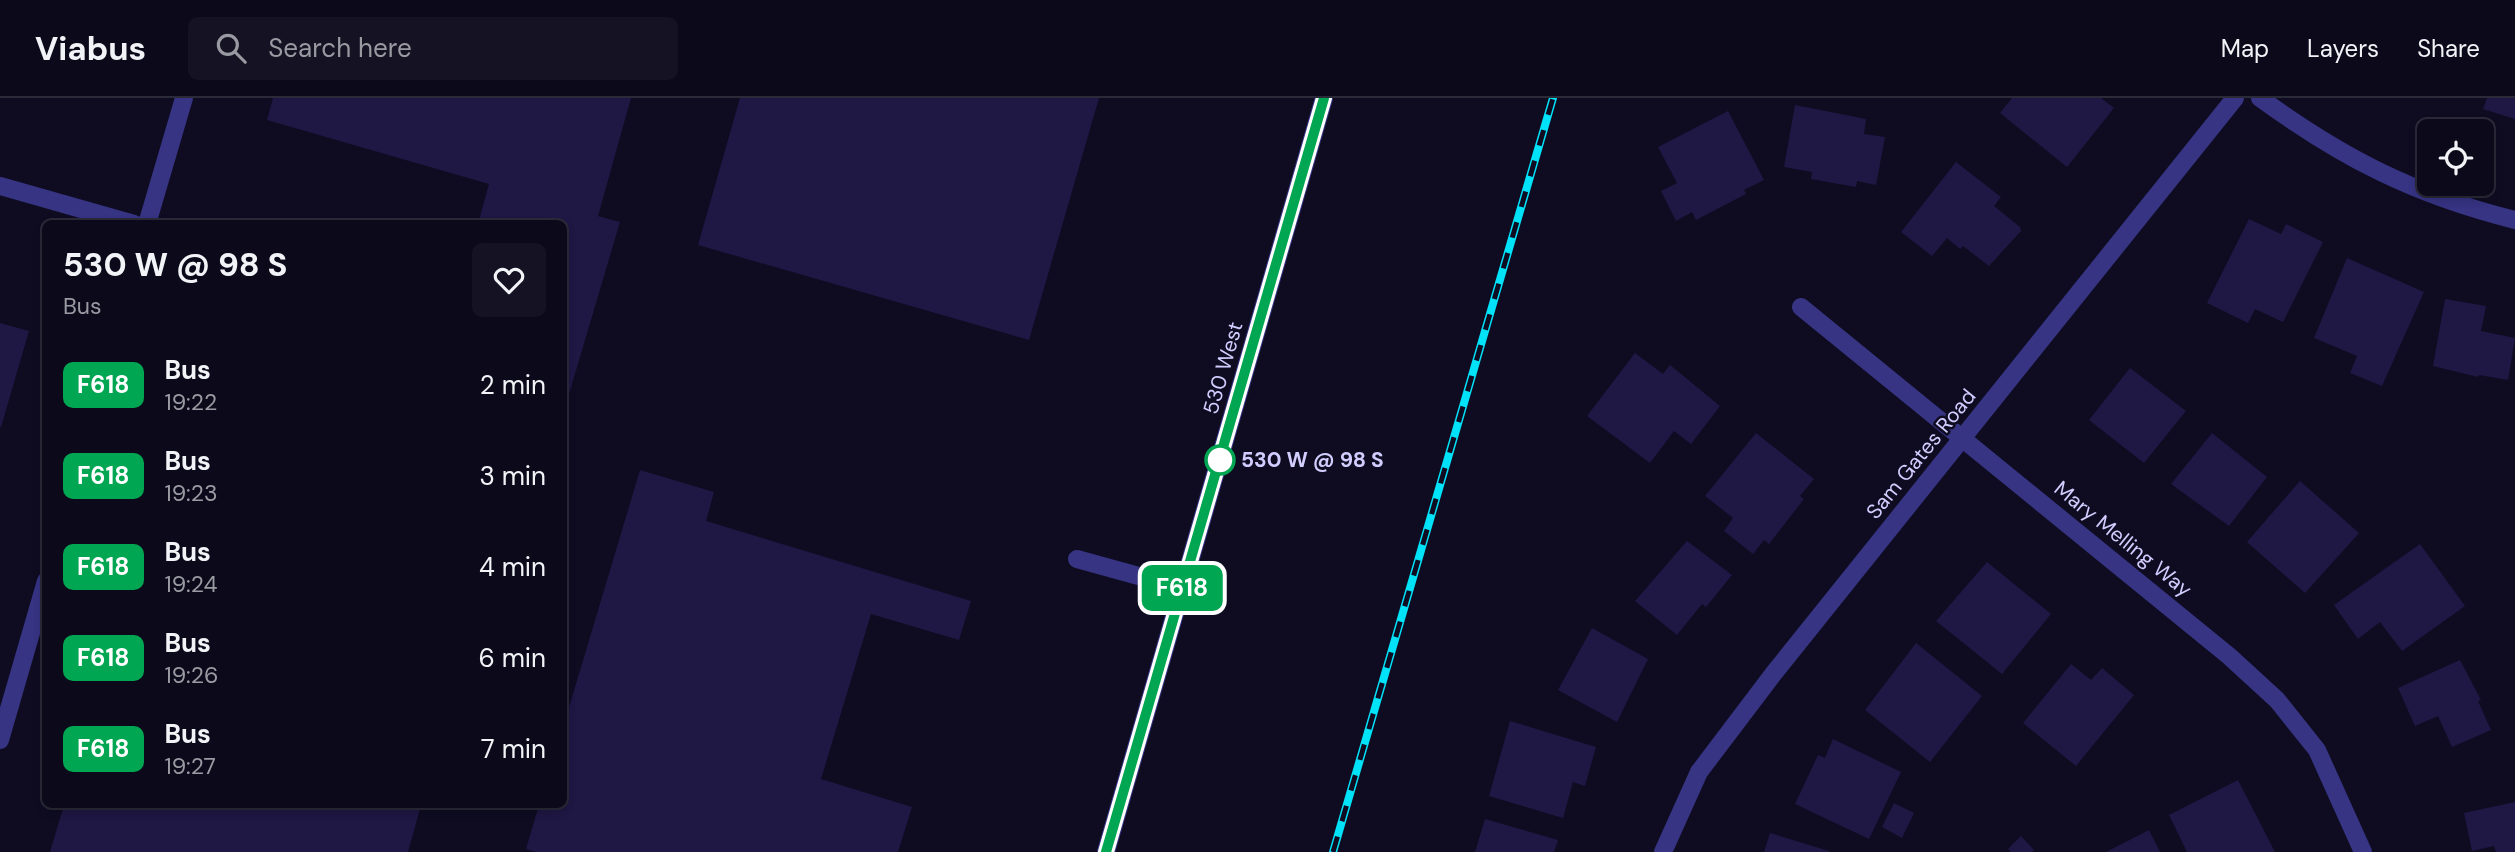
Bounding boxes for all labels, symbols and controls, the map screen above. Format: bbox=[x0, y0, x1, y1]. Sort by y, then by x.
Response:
search box bbox=[188, 17, 678, 80]
text: Viabus bbox=[35, 27, 146, 70]
icon: search bbox=[212, 29, 250, 67]
text: Search here bbox=[268, 31, 412, 65]
text: Map bbox=[2221, 33, 2269, 64]
text: Layers bbox=[2307, 33, 2379, 64]
text: Share bbox=[2417, 33, 2480, 64]
map controls bbox=[2417, 119, 2494, 196]
button: locate bbox=[2417, 119, 2494, 196]
text: 530 W @ 98 S bbox=[63, 243, 287, 286]
button: heart bbox=[472, 243, 546, 317]
text: Bus bbox=[63, 291, 102, 321]
street label: 530 West bbox=[1196, 319, 1250, 417]
text: Bus bbox=[165, 353, 211, 387]
text: 2 min bbox=[480, 368, 546, 402]
text: F618 bbox=[77, 369, 130, 400]
street label: Sam Gates Road bbox=[1860, 383, 1982, 525]
text: 19:22 bbox=[165, 387, 217, 417]
text: Bus bbox=[165, 444, 211, 478]
marker: 530 W @ 98 S bbox=[1205, 445, 1235, 475]
place label: 530 W @ 98 S bbox=[1241, 446, 1384, 474]
text: 3 min bbox=[479, 459, 546, 493]
text: F618 bbox=[77, 460, 130, 491]
street label: Mary Melling Way bbox=[2048, 475, 2198, 603]
text: 19:23 bbox=[165, 478, 218, 508]
text: Bus bbox=[165, 535, 211, 569]
text: 4 min bbox=[479, 550, 546, 584]
text: F618 bbox=[77, 551, 130, 582]
line badge: F618 bbox=[1133, 565, 1231, 611]
text: 19:24 bbox=[165, 569, 218, 599]
text: F618 bbox=[1156, 572, 1208, 603]
text: Bus bbox=[165, 626, 211, 660]
text: 6 min bbox=[478, 641, 546, 675]
text: F618 bbox=[77, 642, 130, 673]
text: 19:26 bbox=[165, 660, 218, 690]
text: Bus bbox=[165, 717, 211, 751]
text: 7 min bbox=[481, 732, 546, 766]
text: F618 bbox=[77, 733, 130, 764]
text: 19:27 bbox=[165, 751, 216, 781]

